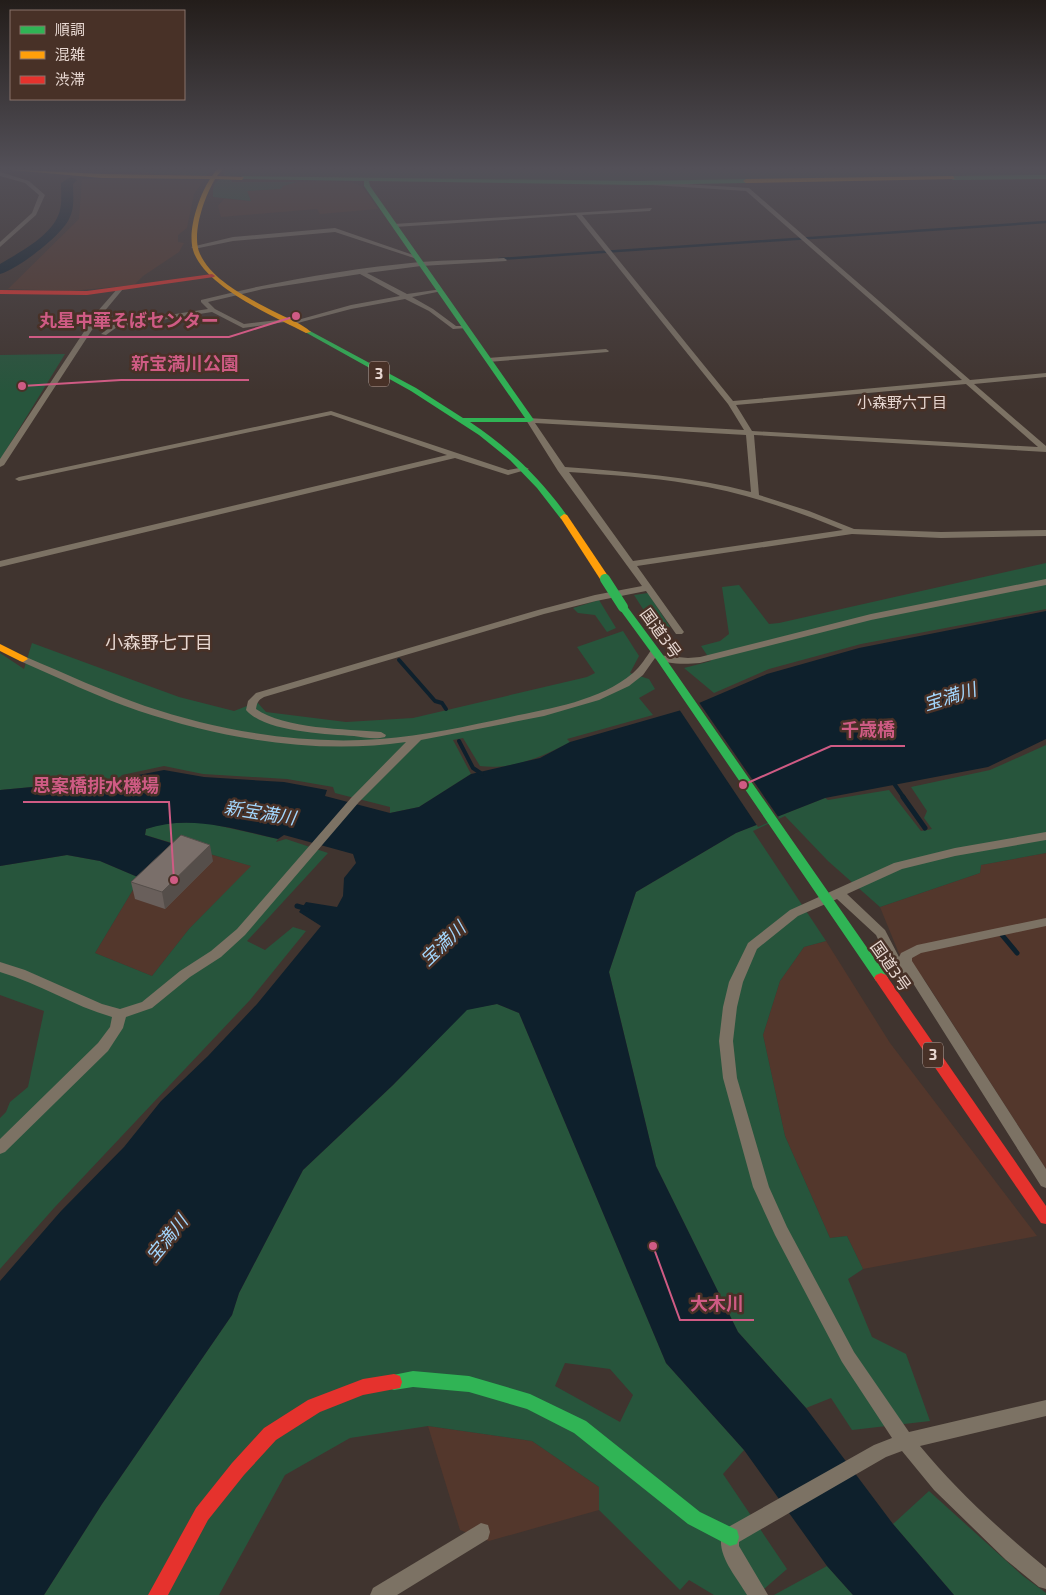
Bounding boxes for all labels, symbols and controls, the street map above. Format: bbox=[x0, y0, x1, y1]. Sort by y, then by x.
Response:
legend bbox=[10, 10, 185, 100]
text: 順調 bbox=[55, 20, 85, 38]
text: 混雑 bbox=[55, 45, 85, 63]
text: 渋滞 bbox=[55, 70, 85, 88]
callout: 丸星中華そばセンター bbox=[29, 304, 229, 337]
text: 丸星中華そばセンター bbox=[39, 309, 219, 331]
callout: 新宝満川公園 bbox=[121, 347, 249, 380]
text: 新宝満川公園 bbox=[131, 352, 239, 374]
road number: 3 bbox=[369, 362, 389, 386]
district label: 小森野六丁目 bbox=[857, 393, 947, 411]
street label: 国道3号 bbox=[637, 604, 686, 661]
district label: 小森野七丁目 bbox=[105, 631, 213, 653]
water label: 宝満川 bbox=[921, 677, 981, 714]
callout: 千歳橋 bbox=[831, 713, 905, 746]
text: 千歳橋 bbox=[841, 718, 895, 740]
callout: 思案橋排水機場 bbox=[23, 769, 169, 802]
text: 思案橋排水機場 bbox=[33, 774, 159, 796]
water label: 新宝満川 bbox=[223, 796, 299, 829]
water label: 宝満川 bbox=[415, 915, 471, 970]
street label: 国道3号 bbox=[867, 937, 916, 994]
road number: 3 bbox=[923, 1042, 943, 1068]
water label: 宝満川 bbox=[141, 1209, 193, 1266]
callout: 大木川 bbox=[680, 1287, 754, 1320]
text: 大木川 bbox=[690, 1292, 744, 1314]

